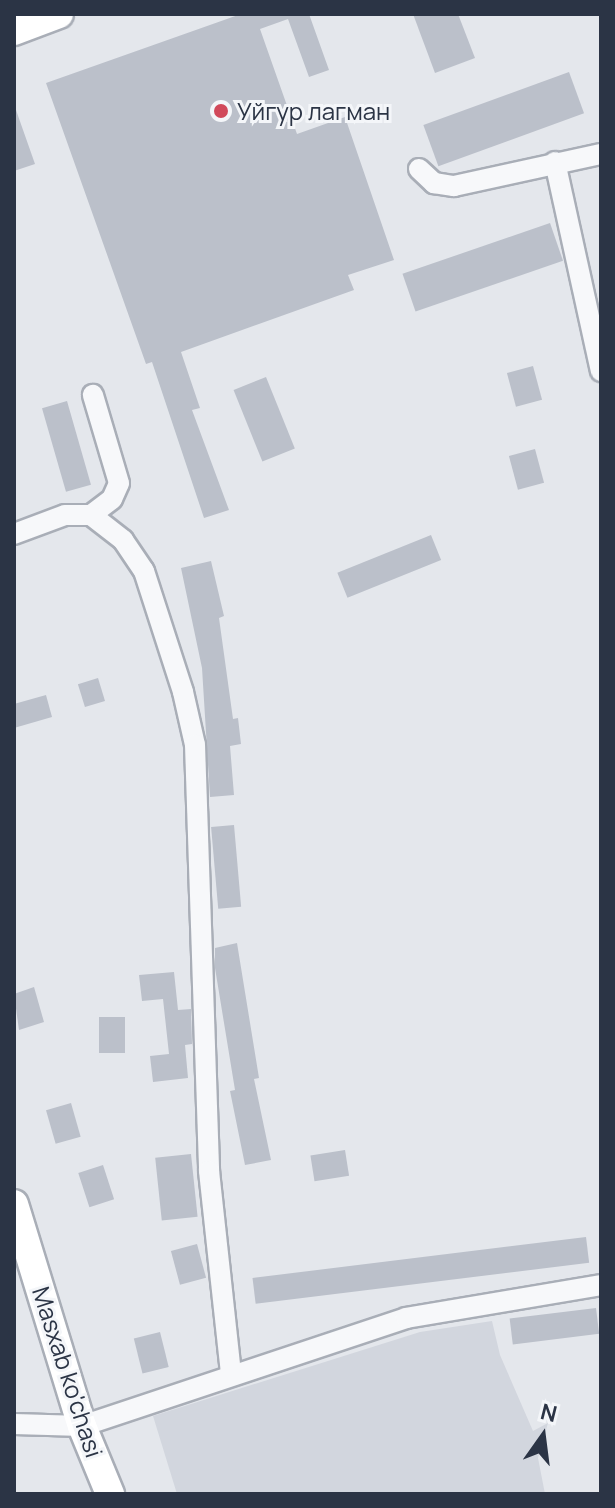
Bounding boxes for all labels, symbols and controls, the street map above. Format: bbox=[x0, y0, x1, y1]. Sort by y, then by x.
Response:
place label: Уйгур лагман bbox=[237, 97, 390, 125]
marker: Уйгур лагман bbox=[212, 102, 230, 120]
street label: Masxab ko'chasi bbox=[27, 1283, 109, 1461]
north arrow bbox=[503, 1396, 583, 1476]
text: N bbox=[538, 1396, 560, 1429]

